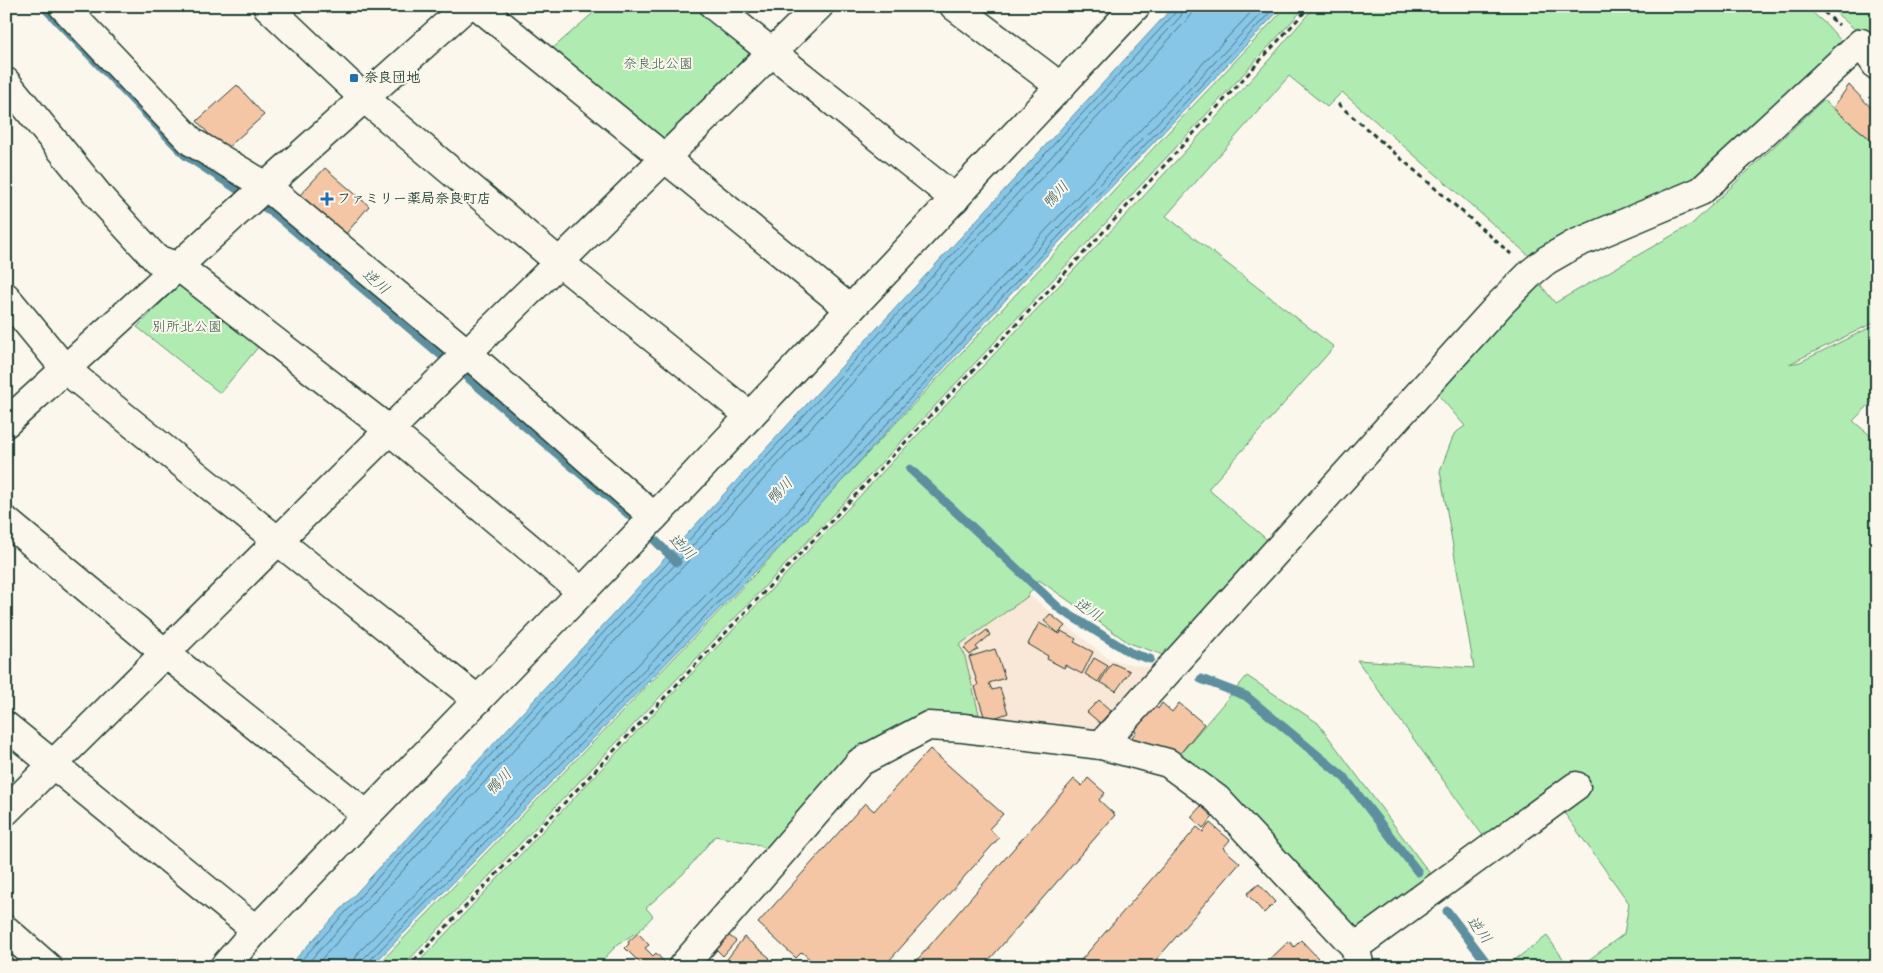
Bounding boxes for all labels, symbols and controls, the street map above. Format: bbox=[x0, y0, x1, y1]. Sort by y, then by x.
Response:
park label: 奈良北公園 bbox=[623, 54, 693, 74]
place label: 奈良団地 bbox=[364, 68, 420, 88]
marker: 奈良団地 bbox=[348, 72, 360, 84]
water label: 鴨川 bbox=[1038, 177, 1074, 213]
place label: ファミリー薬局奈良町店 bbox=[337, 189, 491, 209]
marker: ファミリー薬局奈良町店 bbox=[321, 193, 333, 205]
water label: 逆川 bbox=[358, 264, 394, 300]
park label: 別所北公園 bbox=[152, 317, 222, 337]
water label: 鴨川 bbox=[762, 473, 798, 509]
water label: 逆川 bbox=[664, 529, 700, 565]
water label: 逆川 bbox=[1070, 593, 1106, 627]
water label: 鴨川 bbox=[481, 764, 517, 800]
water label: 逆川 bbox=[1462, 912, 1496, 948]

